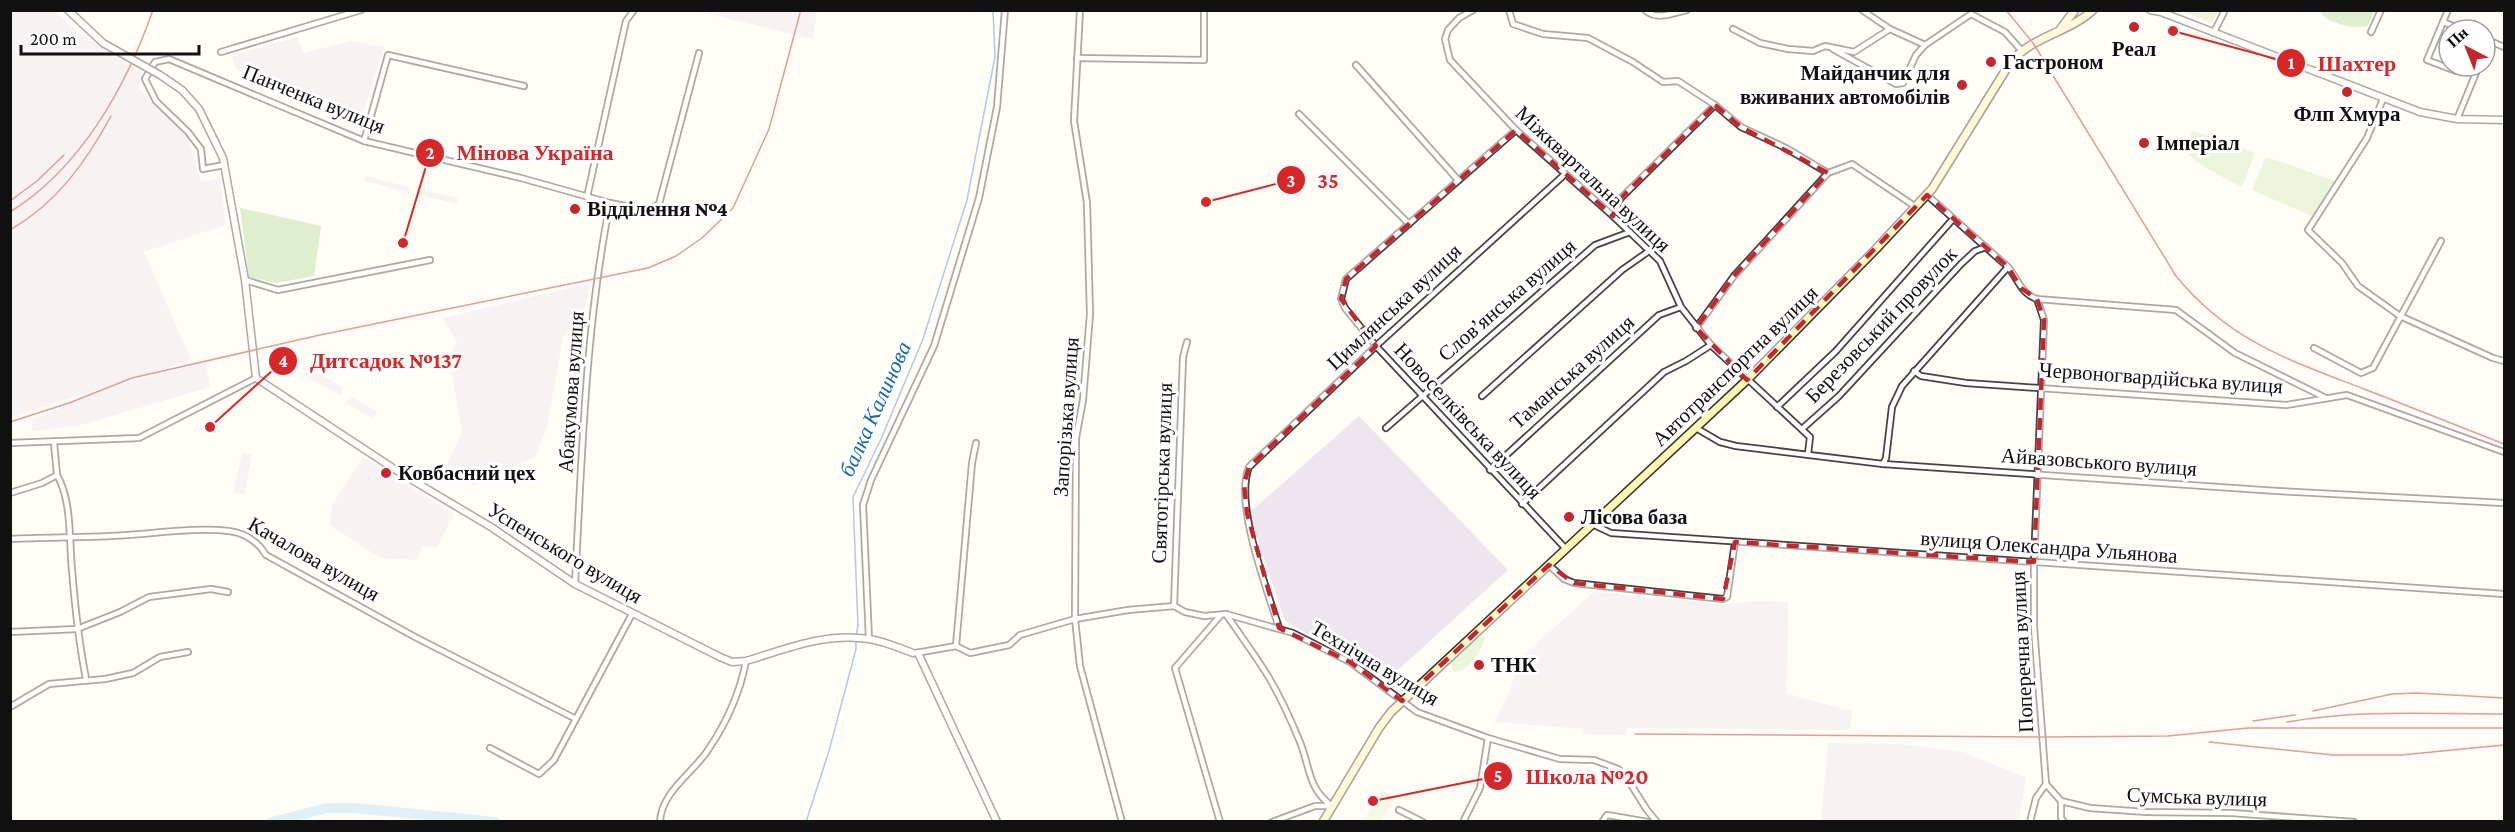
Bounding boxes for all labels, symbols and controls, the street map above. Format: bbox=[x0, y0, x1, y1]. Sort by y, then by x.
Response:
scale bar bbox=[21, 18, 200, 56]
north arrow bbox=[2437, 18, 2497, 78]
marker: Реал bbox=[2127, 20, 2141, 34]
text: Пн bbox=[2444, 24, 2471, 51]
text: 200 m bbox=[30, 29, 77, 49]
place label: Реал bbox=[2112, 37, 2156, 61]
callout: Шахтер bbox=[2276, 43, 2409, 83]
place label: Гастроном bbox=[2003, 50, 2104, 74]
text: Шахтер bbox=[2318, 51, 2396, 76]
text: 1 bbox=[2288, 53, 2295, 73]
marker: Гастроном bbox=[1984, 55, 1998, 69]
street label: Панченка вулиця bbox=[239, 60, 389, 139]
place label: Майданчик для вживаних автомобілів bbox=[1740, 61, 1950, 109]
marker: Майданчик для вживаних автомобілів bbox=[1955, 78, 1969, 92]
marker: Флп Хмура bbox=[2340, 85, 2354, 99]
street label: Міжквартальна вулиця bbox=[1510, 101, 1676, 257]
place label: Флп Хмура bbox=[2293, 102, 2401, 126]
place label: Імперіал bbox=[2156, 131, 2240, 155]
callout: Мінова Україна bbox=[415, 133, 626, 173]
marker: Імперіал bbox=[2137, 136, 2151, 150]
text: Мінова Україна bbox=[456, 140, 614, 165]
text: 2 bbox=[425, 143, 435, 163]
callout: 35 bbox=[1276, 160, 1351, 200]
text: 35 bbox=[1317, 168, 1339, 193]
text: 3 bbox=[1287, 171, 1295, 191]
place label: Відділення №4 bbox=[587, 197, 728, 221]
marker: Відділення №4 bbox=[568, 202, 582, 216]
street label: Слов’янська вулиця bbox=[1433, 234, 1581, 366]
street label: Цимлянська вулиця bbox=[1322, 238, 1466, 375]
street label: Березовський провулок bbox=[1800, 241, 1962, 408]
street label: Автотранспортна вулиця bbox=[1647, 281, 1823, 451]
street label: Абакумова вулиця bbox=[553, 310, 589, 474]
street label: Таманська вулиця bbox=[1505, 310, 1639, 434]
street label: Запорізька вулиця bbox=[1048, 336, 1084, 498]
water label: балка Калинова bbox=[834, 338, 916, 480]
street label: Новоселківська вулиця bbox=[1389, 338, 1547, 504]
callout: Дитсадок №137 bbox=[268, 341, 474, 381]
text: Дитсадок №137 bbox=[310, 348, 462, 373]
text: 4 bbox=[278, 351, 288, 371]
street label: Червоногвардійська вулиця bbox=[2038, 358, 2284, 399]
street label: Святогірська вулиця bbox=[1147, 382, 1177, 564]
street label: Айвазовського вулиця bbox=[2000, 443, 2198, 481]
place label: Ковбасний цех bbox=[398, 461, 536, 485]
marker: Ковбасний цех bbox=[379, 466, 393, 480]
street label: Успенського вулиця bbox=[483, 497, 647, 609]
place label: Лісова база bbox=[1581, 505, 1688, 529]
marker: Лісова база bbox=[1562, 510, 1576, 524]
street label: Качалова вулиця bbox=[244, 512, 384, 606]
street label: вулиця Олександра Ульянова bbox=[1920, 526, 2179, 568]
street label: Поперечна вулиця bbox=[2006, 570, 2038, 734]
street label: Технічна вулиця bbox=[1307, 615, 1444, 711]
place label: ТНК bbox=[1491, 653, 1537, 677]
marker: ТНК bbox=[1472, 658, 1486, 672]
callout: Школа №20 bbox=[1483, 756, 1660, 796]
text: Школа №20 bbox=[1525, 764, 1649, 789]
text: 5 bbox=[1494, 766, 1502, 786]
street label: Сумська вулиця bbox=[2126, 783, 2268, 811]

